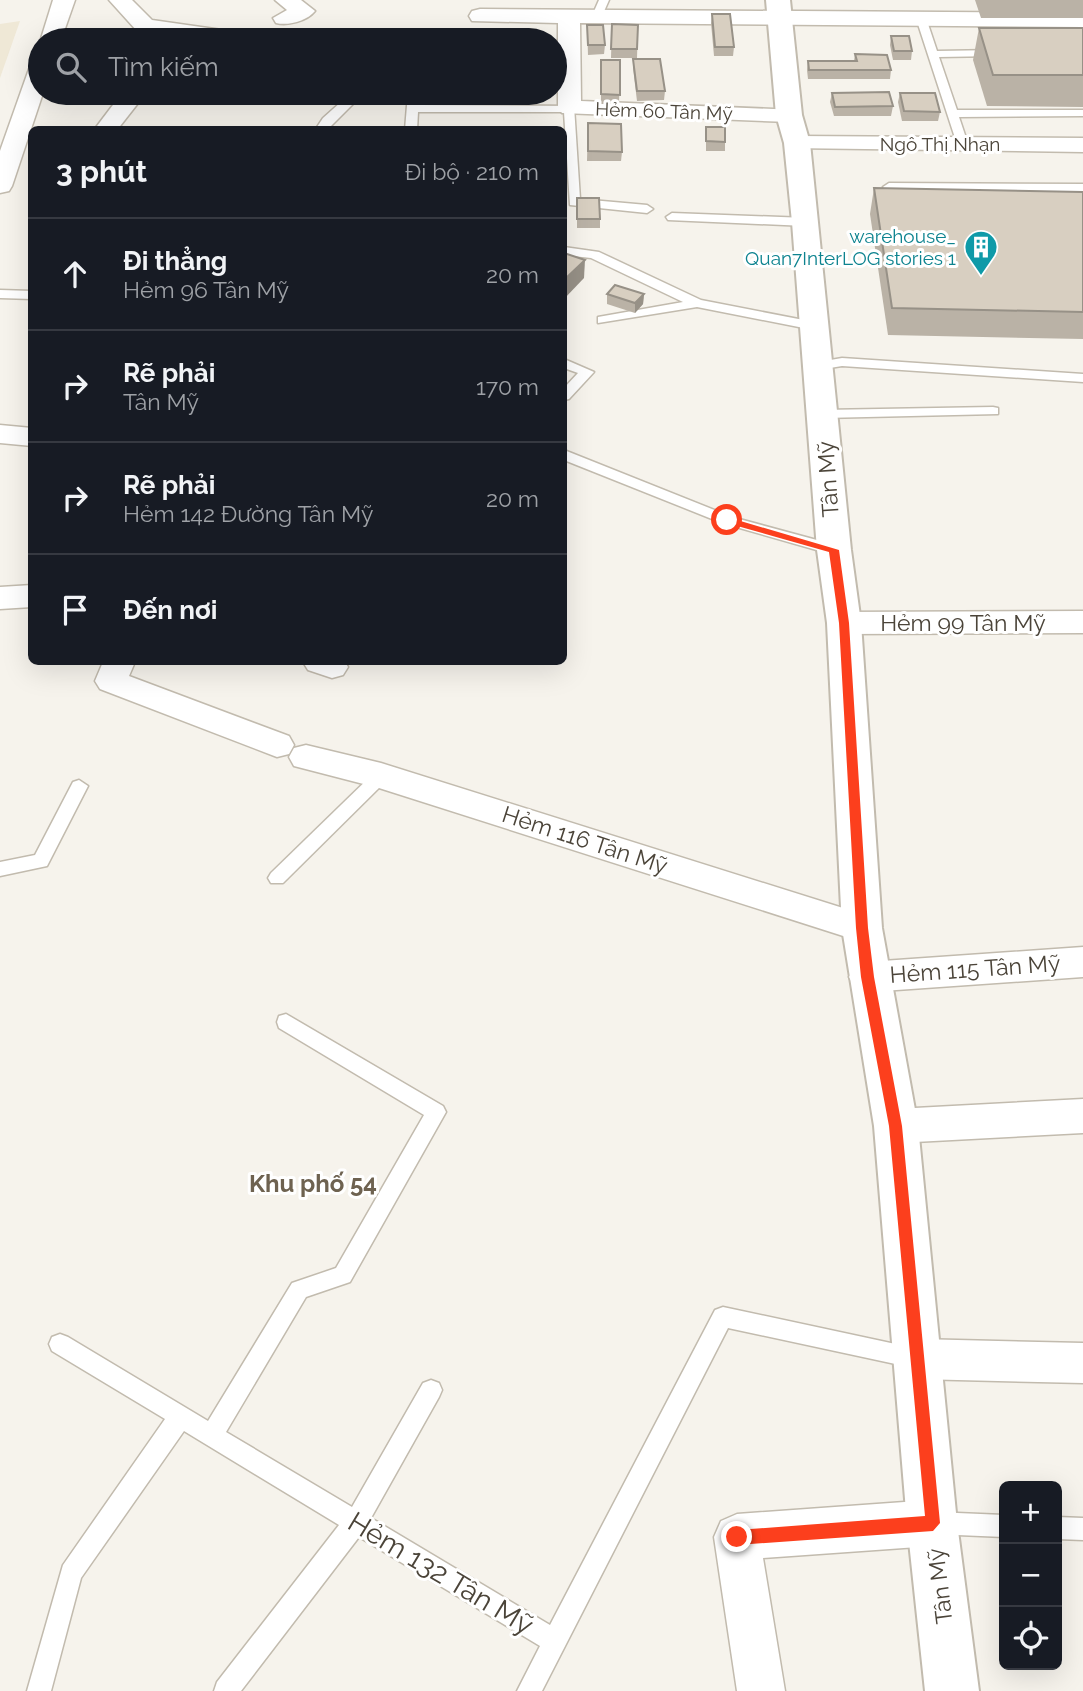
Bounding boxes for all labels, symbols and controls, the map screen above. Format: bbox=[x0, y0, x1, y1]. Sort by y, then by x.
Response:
search box bbox=[28, 28, 567, 105]
icon: search bbox=[52, 48, 90, 86]
text: Tìm kiếm bbox=[108, 52, 219, 82]
street label: Hẻm 60 Tân Mỹ bbox=[595, 98, 733, 124]
street label: Ngô Thị Nhạn bbox=[880, 133, 1000, 155]
text: 3 phút bbox=[56, 154, 147, 189]
text: Đi bộ · 210 m bbox=[405, 158, 539, 185]
place label: warehouse_ Quan7InterLOG stories 1 bbox=[745, 225, 956, 269]
building icon: warehouse_ Quan7InterLOG stories 1 bbox=[962, 228, 1000, 277]
text: Đi thẳng bbox=[123, 246, 227, 276]
icon: ahead bbox=[56, 255, 94, 293]
text: 20 m bbox=[486, 261, 539, 288]
text: Hẻm 96 Tân Mỹ bbox=[123, 276, 289, 303]
text: Rẽ phải bbox=[123, 358, 215, 388]
icon: right bbox=[56, 367, 94, 405]
text: 170 m bbox=[476, 373, 539, 400]
text: Tân Mỹ bbox=[123, 388, 199, 415]
street label: Tân Mỹ bbox=[811, 440, 844, 518]
text: Rẽ phải bbox=[123, 470, 215, 500]
icon: right bbox=[56, 479, 94, 517]
text: 20 m bbox=[486, 485, 539, 512]
text: Hẻm 142 Đường Tân Mỹ bbox=[123, 500, 374, 527]
route start bbox=[711, 504, 742, 535]
icon: arrive bbox=[56, 591, 94, 629]
text: Đến nơi bbox=[123, 595, 217, 625]
street label: Hẻm 99 Tân Mỹ bbox=[880, 609, 1046, 636]
street label: Hẻm 116 Tân Mỹ bbox=[499, 800, 671, 879]
street label: Hẻm 115 Tân Mỹ bbox=[889, 949, 1061, 988]
district label: Khu phố 54 bbox=[249, 1169, 377, 1198]
map controls bbox=[999, 1481, 1062, 1670]
button: + bbox=[999, 1481, 1062, 1544]
street label: Hẻm 132 Tân Mỹ bbox=[342, 1505, 539, 1642]
route end bbox=[721, 1521, 752, 1552]
button: − bbox=[999, 1544, 1062, 1607]
street label: Tân Mỹ bbox=[921, 1547, 958, 1625]
button: locate bbox=[999, 1607, 1062, 1670]

